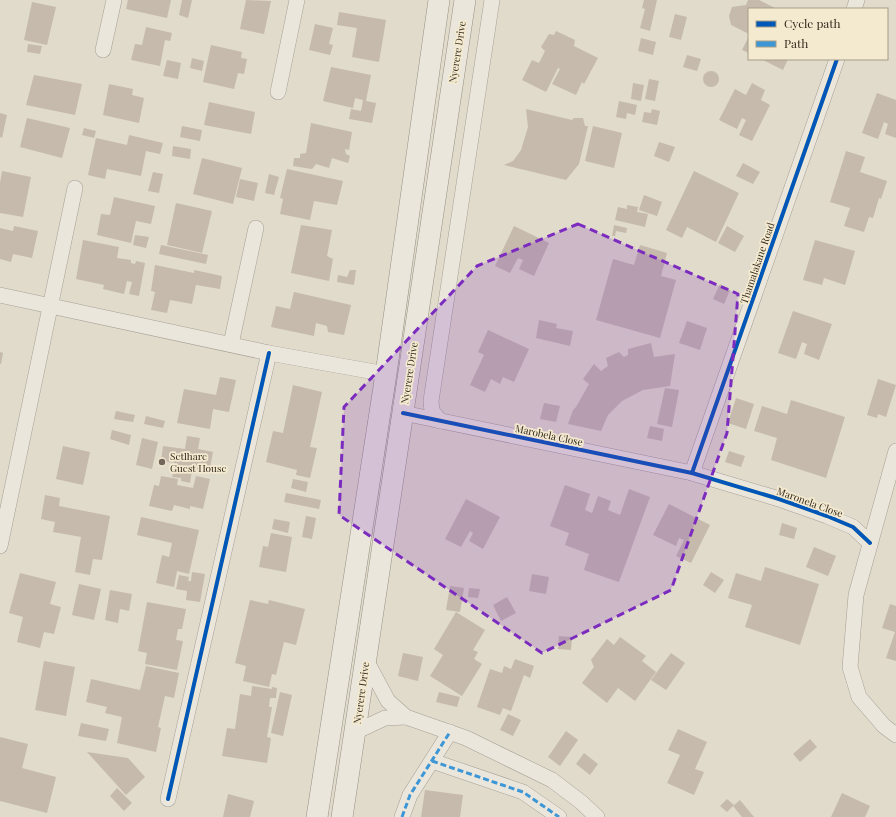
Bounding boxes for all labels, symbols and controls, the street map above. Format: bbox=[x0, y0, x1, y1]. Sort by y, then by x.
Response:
legend bbox=[748, 8, 888, 60]
text: Cycle path bbox=[784, 15, 841, 31]
street label: Nyerere Drive bbox=[445, 20, 469, 84]
text: Path bbox=[784, 35, 808, 51]
street label: Thamalakane Road bbox=[736, 220, 778, 306]
street label: Nyerere Drive bbox=[397, 341, 421, 405]
street label: Marobela Close bbox=[514, 421, 584, 449]
place label: Setlhare Guest House bbox=[170, 449, 226, 475]
marker: Setlhare Guest House bbox=[157, 457, 167, 467]
street label: Maronela Close bbox=[775, 484, 845, 520]
street label: Nyerere Drive bbox=[350, 661, 372, 725]

